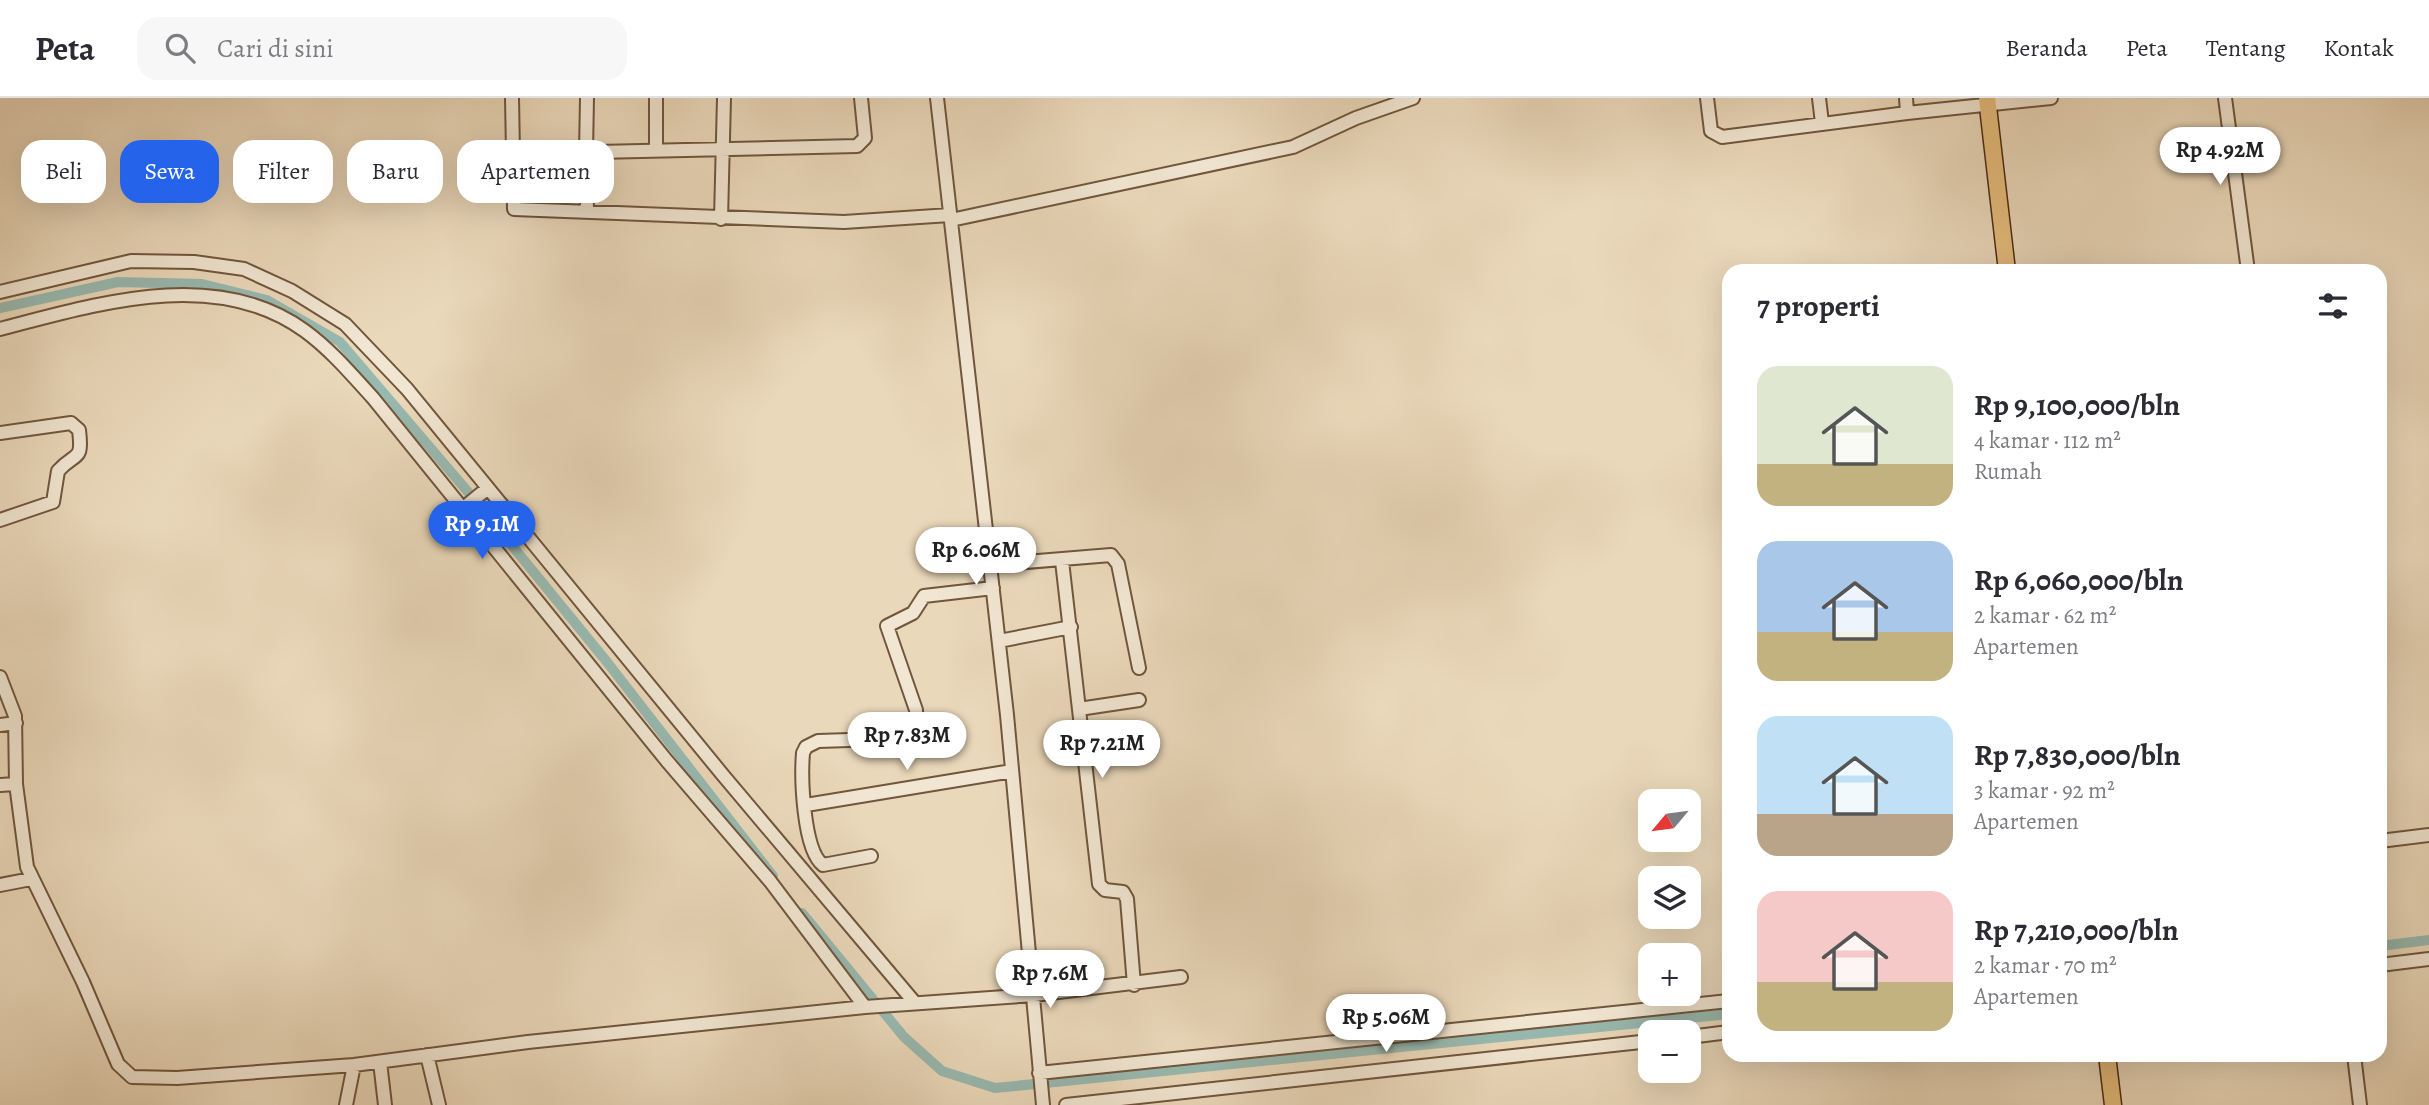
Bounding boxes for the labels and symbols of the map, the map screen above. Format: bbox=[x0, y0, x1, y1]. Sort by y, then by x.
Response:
pin: Rp 4.92M bbox=[2148, 127, 2292, 187]
pin: Rp 9.1M bbox=[417, 502, 547, 561]
pin: Rp 6.06M bbox=[904, 528, 1048, 587]
pin: Rp 7.83M bbox=[835, 712, 979, 772]
pin: Rp 7.21M bbox=[1030, 720, 1174, 780]
north arrow bbox=[1638, 789, 1701, 852]
pin: Rp 7.6M bbox=[985, 950, 1115, 1010]
pin: Rp 5.06M bbox=[1314, 995, 1458, 1054]

